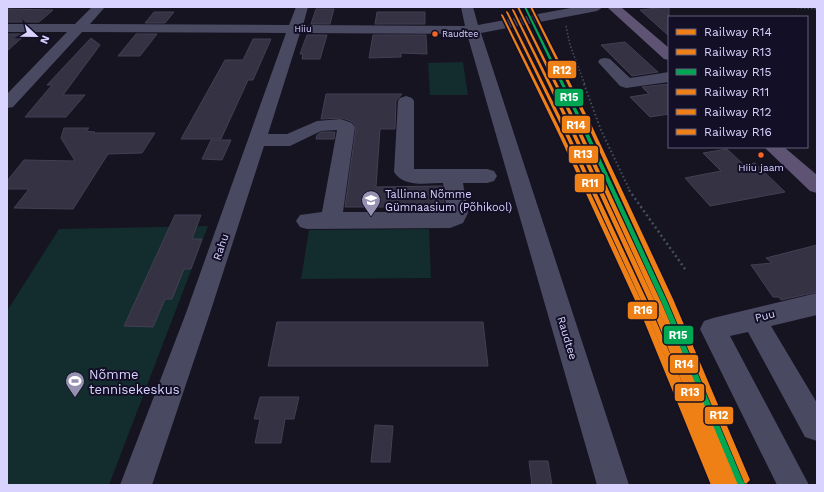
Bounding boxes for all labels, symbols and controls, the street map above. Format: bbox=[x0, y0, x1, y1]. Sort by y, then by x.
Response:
north arrow bbox=[16, 16, 56, 56]
legend bbox=[668, 16, 808, 148]
street label: Hiiu bbox=[295, 24, 311, 34]
text: Railway R14 bbox=[704, 25, 772, 39]
marker: Raudtee bbox=[430, 29, 440, 39]
place label: Raudtee bbox=[442, 29, 478, 39]
text: N bbox=[37, 33, 52, 46]
text: Railway R13 bbox=[704, 45, 771, 59]
line badge: R12 bbox=[547, 60, 577, 79]
text: R12 bbox=[553, 64, 572, 77]
text: Railway R15 bbox=[704, 65, 771, 79]
text: Railway R11 bbox=[704, 85, 769, 99]
line badge: R15 bbox=[554, 88, 584, 107]
text: R15 bbox=[560, 91, 578, 104]
text: Railway R12 bbox=[704, 105, 771, 119]
line badge: R14 bbox=[561, 115, 591, 134]
text: R14 bbox=[566, 119, 586, 132]
text: Railway R16 bbox=[704, 125, 772, 139]
line badge: R13 bbox=[568, 145, 599, 164]
text: R13 bbox=[574, 148, 593, 161]
marker: Hiiu jaam bbox=[756, 150, 766, 160]
place label: Hiiu jaam bbox=[738, 162, 784, 173]
line badge: R11 bbox=[574, 173, 605, 193]
text: R11 bbox=[581, 177, 599, 190]
place label: Tallinna Nõmme Gümnaasium (Põhikool) bbox=[385, 188, 512, 214]
school or university icon: Tallinna Nõmme Gümnaasium (Põhikool) bbox=[360, 189, 382, 217]
street label: Rahu bbox=[210, 232, 232, 262]
line badge: R16 bbox=[627, 301, 658, 320]
text: R16 bbox=[633, 304, 653, 317]
street label: Puu bbox=[754, 307, 776, 325]
street label: Raudtee bbox=[554, 315, 580, 361]
line badge: R15 bbox=[663, 325, 694, 345]
text: R15 bbox=[669, 329, 687, 342]
line badge: R14 bbox=[669, 354, 699, 374]
text: R14 bbox=[674, 358, 694, 371]
place label: Nõmme tennisekeskus bbox=[89, 367, 180, 397]
sports icon: Nõmme tennisekeskus bbox=[64, 370, 86, 398]
line badge: R13 bbox=[674, 383, 705, 402]
text: R13 bbox=[681, 386, 700, 399]
line badge: R12 bbox=[704, 406, 734, 425]
text: R12 bbox=[710, 409, 729, 422]

